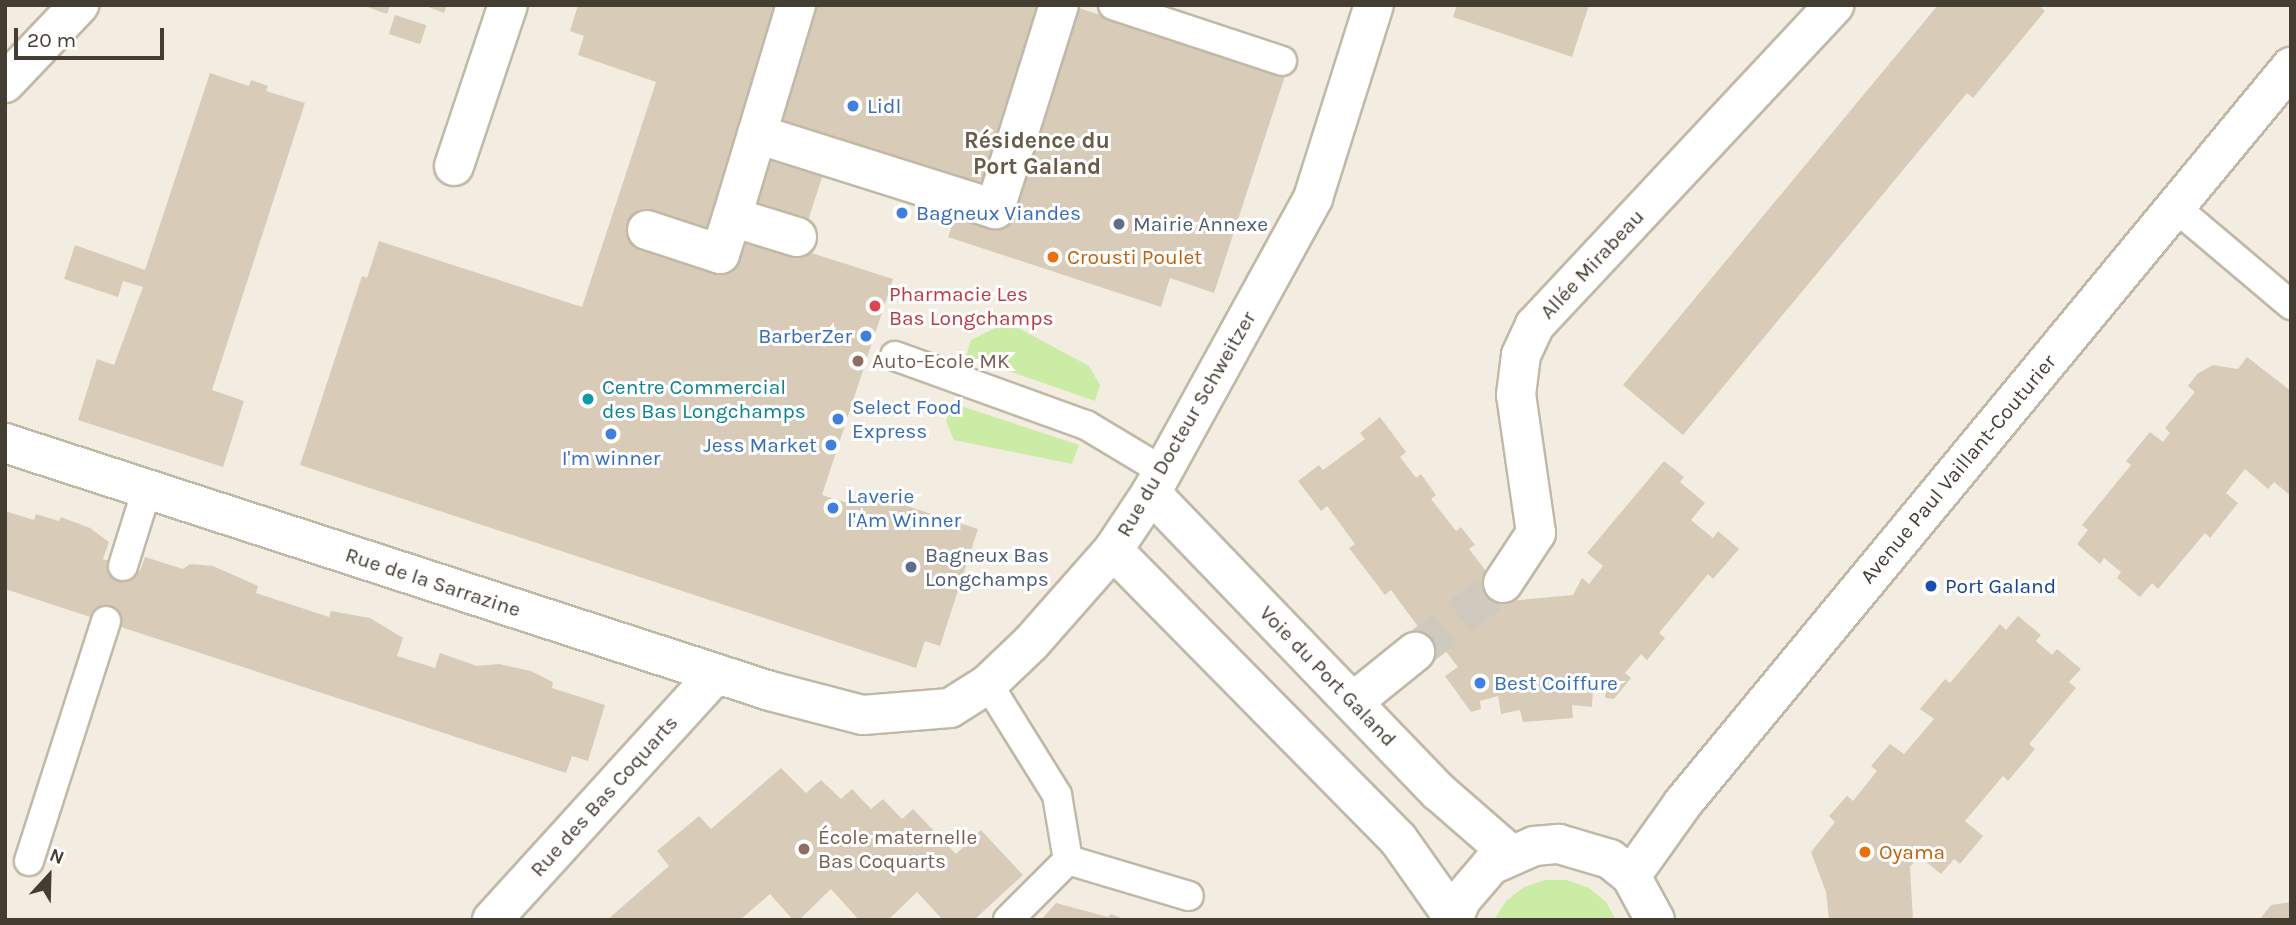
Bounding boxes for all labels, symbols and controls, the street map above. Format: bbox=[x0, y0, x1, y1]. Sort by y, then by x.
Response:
scale bar bbox=[18, 14, 168, 58]
text: 20 m bbox=[27, 28, 76, 52]
place label: Lidl bbox=[867, 93, 901, 119]
marker: Lidl bbox=[845, 98, 861, 114]
district label: Résidence du Port Galand bbox=[964, 127, 1110, 181]
place label: Bagneux Viandes bbox=[916, 200, 1081, 226]
street label: Allée Mirabeau bbox=[1535, 204, 1649, 324]
marker: Bagneux Viandes bbox=[894, 205, 910, 221]
place label: Mairie Annexe bbox=[1133, 211, 1268, 237]
marker: Mairie Annexe bbox=[1111, 216, 1127, 232]
place label: Crousti Poulet bbox=[1067, 244, 1202, 270]
marker: Crousti Poulet bbox=[1045, 249, 1061, 265]
place label: Pharmacie Les Bas Longchamps bbox=[889, 281, 1053, 331]
marker: Pharmacie Les Bas Longchamps bbox=[867, 298, 883, 314]
street label: Rue du Docteur Schweitzer bbox=[1111, 307, 1261, 541]
place label: BarberZer bbox=[758, 323, 852, 349]
marker: BarberZer bbox=[858, 328, 874, 344]
place label: Auto-Ecole MK bbox=[872, 348, 1010, 374]
street label: Avenue Paul Vaillant-Couturier bbox=[1855, 349, 2061, 589]
marker: Auto-Ecole MK bbox=[850, 353, 866, 369]
place label: Centre Commercial des Bas Longchamps bbox=[602, 374, 806, 424]
marker: Centre Commercial des Bas Longchamps bbox=[580, 391, 596, 407]
place label: Select Food Express bbox=[852, 394, 962, 444]
marker: Select Food Express bbox=[830, 411, 846, 427]
marker: I'm winner bbox=[603, 426, 619, 442]
place label: Jess Market bbox=[703, 432, 817, 458]
marker: Jess Market bbox=[823, 437, 839, 453]
place label: I'm winner bbox=[562, 445, 660, 471]
place label: Laverie l'Am Winner bbox=[847, 483, 961, 533]
marker: Laverie l'Am Winner bbox=[825, 500, 841, 516]
street label: Rue de la Sarrazine bbox=[342, 542, 524, 622]
place label: Bagneux Bas Longchamps bbox=[925, 542, 1049, 592]
marker: Bagneux Bas Longchamps bbox=[903, 559, 919, 575]
place label: Port Galand bbox=[1945, 573, 2056, 599]
marker: Port Galand bbox=[1923, 578, 1939, 594]
street label: Voie du Port Galand bbox=[1254, 600, 1402, 752]
place label: Best Coiffure bbox=[1494, 670, 1618, 696]
marker: Best Coiffure bbox=[1472, 675, 1488, 691]
street label: Rue des Bas Coquarts bbox=[525, 710, 683, 882]
place label: École maternelle Bas Coquarts bbox=[818, 824, 977, 874]
place label: Oyama bbox=[1879, 839, 1945, 865]
north arrow bbox=[14, 841, 84, 911]
marker: École maternelle Bas Coquarts bbox=[796, 841, 812, 857]
text: N bbox=[46, 844, 67, 869]
marker: Oyama bbox=[1857, 844, 1873, 860]

